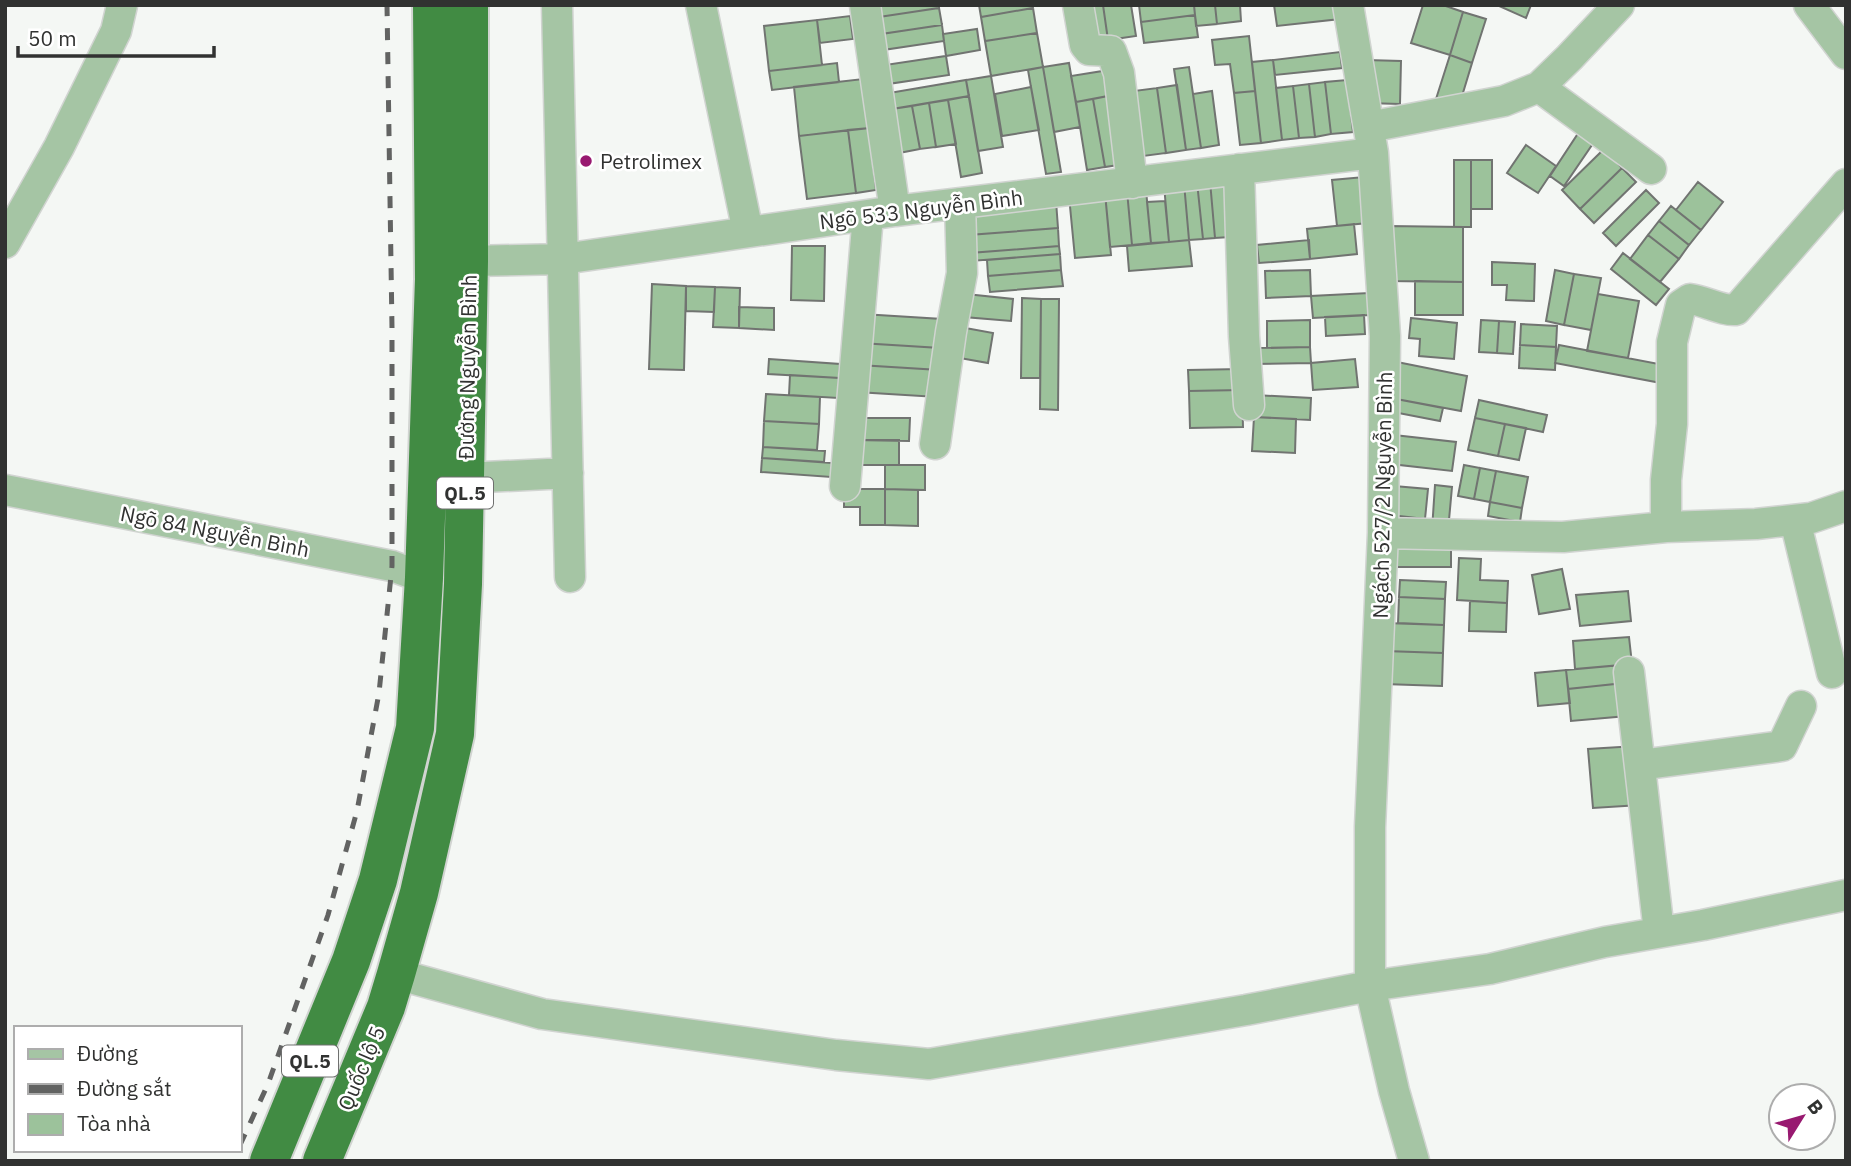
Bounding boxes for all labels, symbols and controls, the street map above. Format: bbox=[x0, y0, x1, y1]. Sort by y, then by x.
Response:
scale bar bbox=[18, 14, 214, 58]
text: 50 m bbox=[28, 24, 77, 52]
place label: Petrolimex bbox=[600, 147, 702, 175]
marker: Petrolimex bbox=[578, 153, 594, 169]
street label: Ngõ 533 Nguyễn Bình bbox=[818, 183, 1024, 235]
street label: Đường Nguyễn Bình bbox=[451, 274, 483, 460]
street label: Ngách 527/2 Nguyễn Bình bbox=[1366, 371, 1398, 619]
road number: QL.5 bbox=[437, 478, 493, 508]
street label: Ngõ 84 Nguyễn Bình bbox=[118, 499, 312, 563]
street label: Quốc lộ 5 bbox=[331, 1022, 391, 1114]
legend bbox=[14, 1026, 242, 1152]
text: Đường bbox=[77, 1039, 138, 1067]
road number: QL.5 bbox=[282, 1046, 338, 1077]
text: Đường sắt bbox=[77, 1074, 172, 1102]
north arrow bbox=[1767, 1082, 1837, 1152]
text: B bbox=[1802, 1094, 1829, 1119]
text: Tòa nhà bbox=[77, 1109, 151, 1137]

